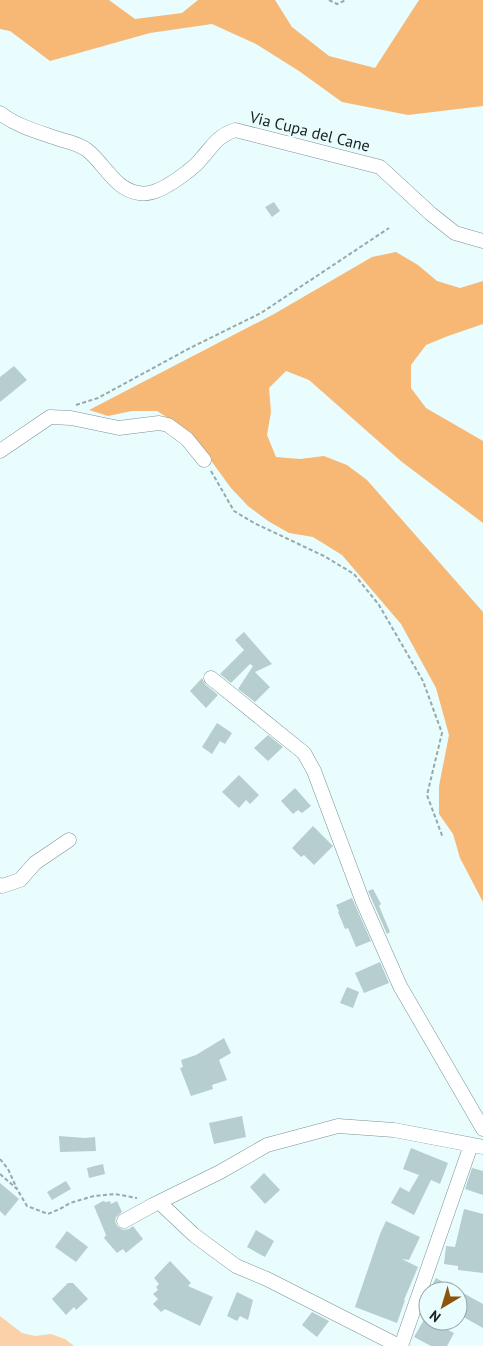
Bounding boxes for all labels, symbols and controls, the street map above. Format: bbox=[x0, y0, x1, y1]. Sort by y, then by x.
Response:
street label: Via Cupa del Cane bbox=[247, 106, 372, 156]
north arrow bbox=[418, 1281, 468, 1331]
text: N bbox=[426, 1306, 444, 1326]

